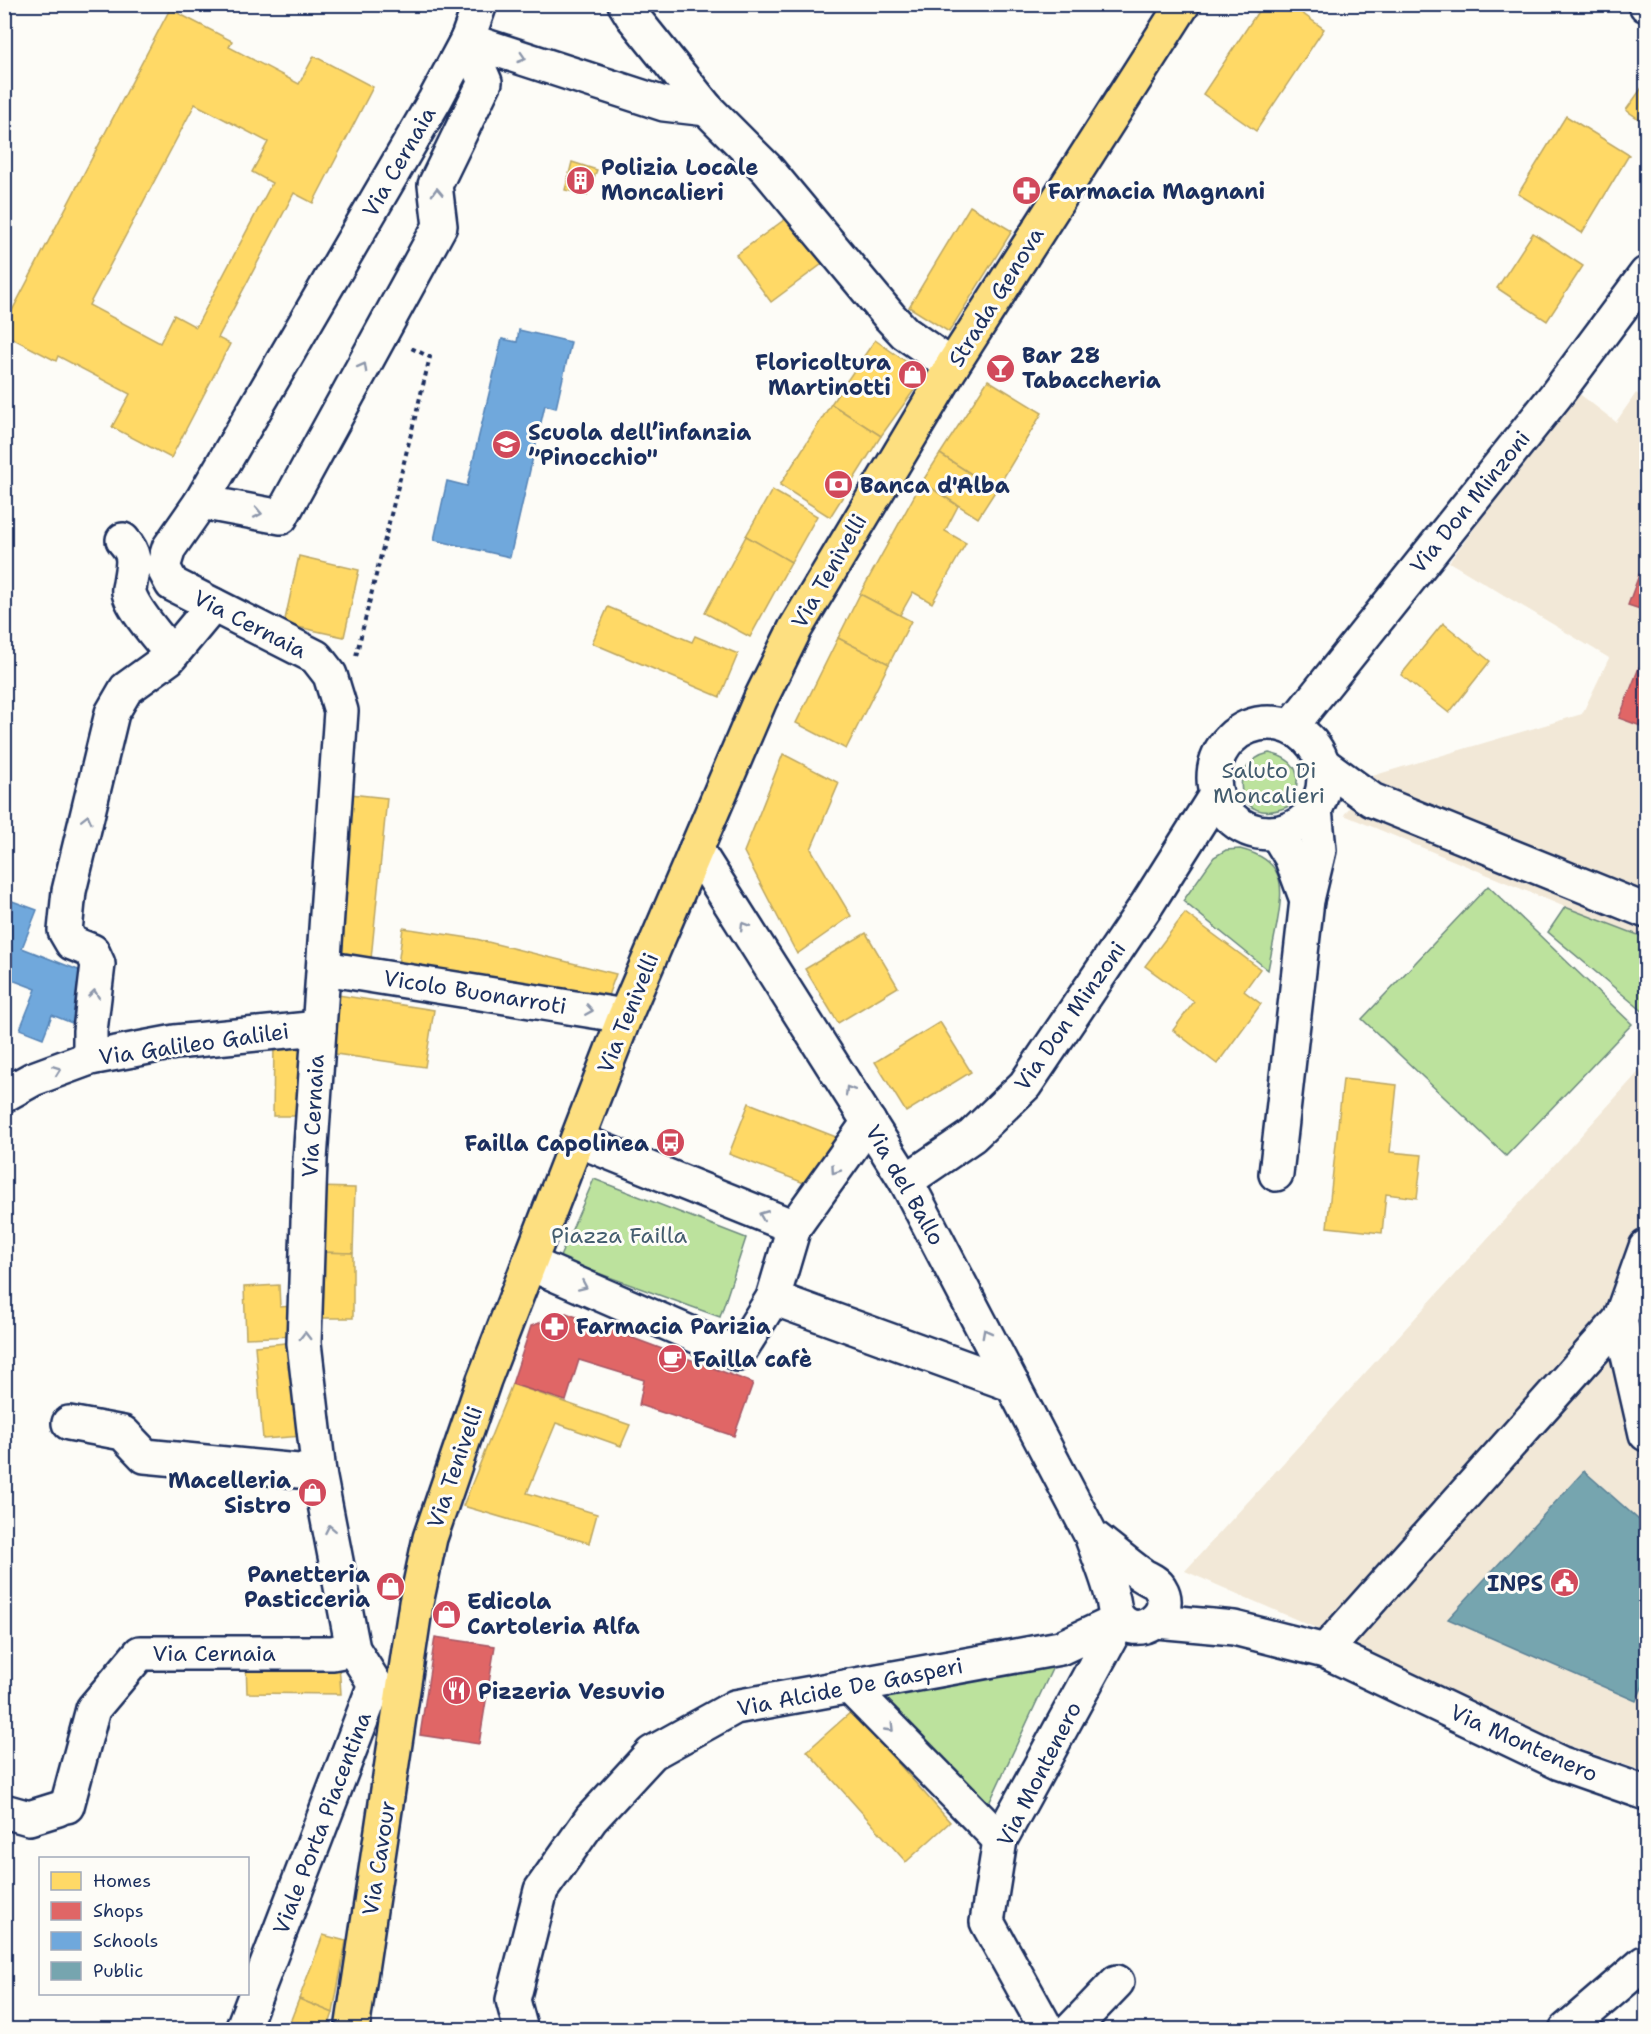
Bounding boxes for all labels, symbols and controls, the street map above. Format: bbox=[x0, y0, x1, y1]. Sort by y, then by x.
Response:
one-way arrow bbox=[516, 51, 527, 64]
street label: Via Cernaia bbox=[356, 101, 443, 223]
place label: Polizia Locale Moncalieri bbox=[601, 153, 758, 207]
building icon: Polizia Locale Moncalieri bbox=[564, 164, 596, 196]
pharmacy icon: Farmacia Magnani bbox=[1011, 175, 1043, 207]
place label: Farmacia Magnani bbox=[1048, 177, 1265, 206]
one-way arrow bbox=[431, 187, 443, 196]
street label: Strada Genova bbox=[941, 222, 1051, 372]
place label: Bar 28 Tabaccheria bbox=[1022, 341, 1161, 395]
place label: Floricoltura Martinotti bbox=[755, 348, 891, 402]
bar icon: Bar 28 Tabaccheria bbox=[985, 352, 1017, 384]
shop icon: Floricoltura Martinotti bbox=[896, 359, 928, 391]
one-way arrow bbox=[356, 363, 367, 373]
place label: Scuola dell’infanzia ”Pinocchio" bbox=[528, 418, 751, 472]
street label: Via Don Minzoni bbox=[1403, 424, 1537, 580]
school or university icon: Scuola dell’infanzia ”Pinocchio" bbox=[491, 429, 523, 461]
bank icon: Banca d'Alba bbox=[823, 469, 855, 501]
place label: Banca d'Alba bbox=[860, 471, 1010, 500]
one-way arrow bbox=[253, 506, 263, 519]
street label: Via Tenivelli bbox=[785, 509, 873, 633]
street label: Via Cernaia bbox=[189, 583, 312, 665]
park label: Saluto Di Moncalieri bbox=[1213, 756, 1325, 810]
one-way arrow bbox=[79, 814, 92, 824]
one-way arrow bbox=[741, 921, 752, 932]
street label: Via Don Minzoni bbox=[1008, 936, 1132, 1096]
street label: Via Tenivelli bbox=[591, 949, 665, 1077]
street label: Vicolo Buonarroti bbox=[381, 963, 569, 1021]
one-way arrow bbox=[88, 990, 100, 999]
one-way arrow bbox=[584, 1004, 594, 1016]
street label: Via Galileo Galilei bbox=[97, 1016, 291, 1072]
street label: Via Cernaia bbox=[295, 1053, 331, 1178]
one-way arrow bbox=[51, 1064, 62, 1077]
one-way arrow bbox=[844, 1086, 856, 1096]
street label: Via del Ballo bbox=[859, 1119, 951, 1251]
bus stop icon: Failla Capolinea bbox=[654, 1127, 686, 1159]
place label: Failla Capolinea bbox=[465, 1129, 649, 1158]
one-way arrow bbox=[831, 1163, 842, 1174]
one-way arrow bbox=[758, 1210, 769, 1222]
park label: Piazza Failla bbox=[551, 1221, 687, 1250]
one-way arrow bbox=[577, 1279, 588, 1291]
pharmacy icon: Farmacia Parizia bbox=[539, 1310, 571, 1342]
place label: Farmacia Parizia bbox=[576, 1312, 771, 1341]
one-way arrow bbox=[981, 1328, 993, 1339]
one-way arrow bbox=[299, 1332, 311, 1341]
cafe icon: Failla cafè bbox=[656, 1343, 688, 1375]
place label: Failla cafè bbox=[693, 1345, 812, 1374]
street label: Via Tenivelli bbox=[421, 1402, 489, 1532]
place label: Macelleria Sistro bbox=[168, 1466, 291, 1520]
shop icon: Macelleria Sistro bbox=[296, 1477, 328, 1509]
one-way arrow bbox=[324, 1525, 337, 1535]
place label: Panetteria Pasticceria bbox=[244, 1560, 370, 1614]
public building icon: INPS bbox=[1548, 1567, 1580, 1599]
place label: INPS bbox=[1487, 1569, 1543, 1598]
shop icon: Panetteria Pasticceria bbox=[375, 1571, 407, 1603]
place label: Edicola Cartoleria Alfa bbox=[467, 1587, 640, 1641]
shop icon: Edicola Cartoleria Alfa bbox=[430, 1598, 462, 1630]
street label: Via Cernaia bbox=[152, 1639, 276, 1668]
street label: Via Alcide De Gasperi bbox=[734, 1651, 966, 1723]
restaurant icon: Pizzeria Vesuvio bbox=[441, 1675, 473, 1707]
place label: Pizzeria Vesuvio bbox=[478, 1677, 665, 1706]
street label: Via Montenero bbox=[990, 1697, 1088, 1851]
street label: Via Montenero bbox=[1446, 1697, 1602, 1789]
street label: Viale Porta Piacentina bbox=[266, 1707, 378, 1938]
one-way arrow bbox=[883, 1721, 894, 1731]
street label: Via Cavour bbox=[356, 1799, 402, 1917]
legend bbox=[39, 1857, 249, 1995]
text: Homes bbox=[93, 1869, 151, 1893]
text: Shops bbox=[93, 1899, 144, 1923]
text: Schools bbox=[93, 1929, 159, 1953]
text: Public bbox=[93, 1959, 143, 1983]

